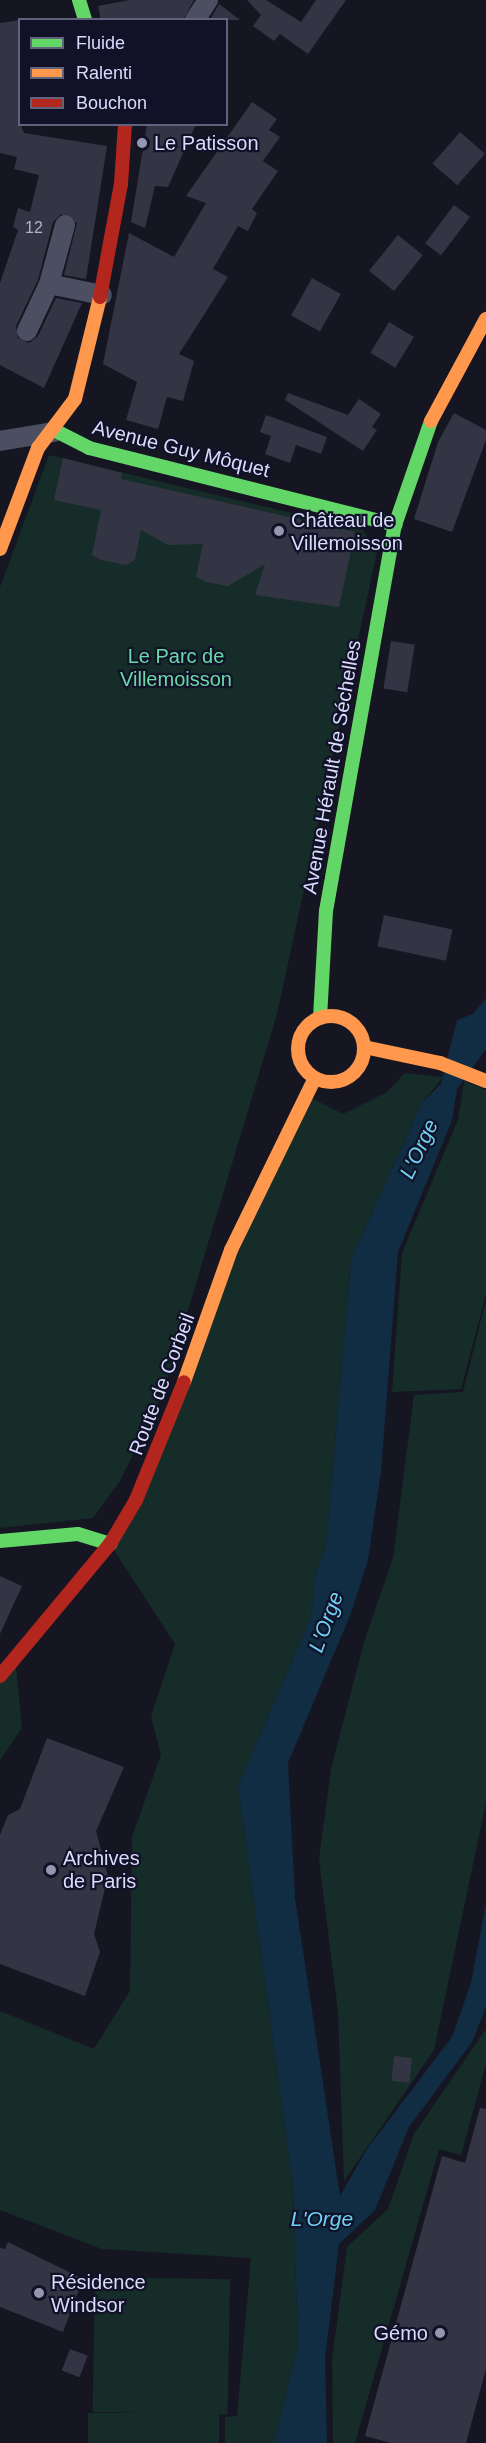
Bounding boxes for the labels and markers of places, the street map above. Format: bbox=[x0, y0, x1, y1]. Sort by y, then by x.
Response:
place label: Le Patisson bbox=[154, 131, 259, 155]
marker: Le Patisson bbox=[135, 136, 149, 150]
place label: Château de Villemoisson bbox=[291, 508, 403, 555]
marker: Château de Villemoisson bbox=[272, 524, 286, 538]
place label: Archives de Paris bbox=[63, 1846, 140, 1893]
marker: Archives de Paris bbox=[44, 1863, 58, 1877]
place label: Résidence Windsor bbox=[51, 2270, 146, 2317]
marker: Résidence Windsor bbox=[32, 2286, 46, 2300]
place label: Gémo bbox=[374, 2321, 428, 2345]
marker: Gémo bbox=[433, 2326, 447, 2340]

